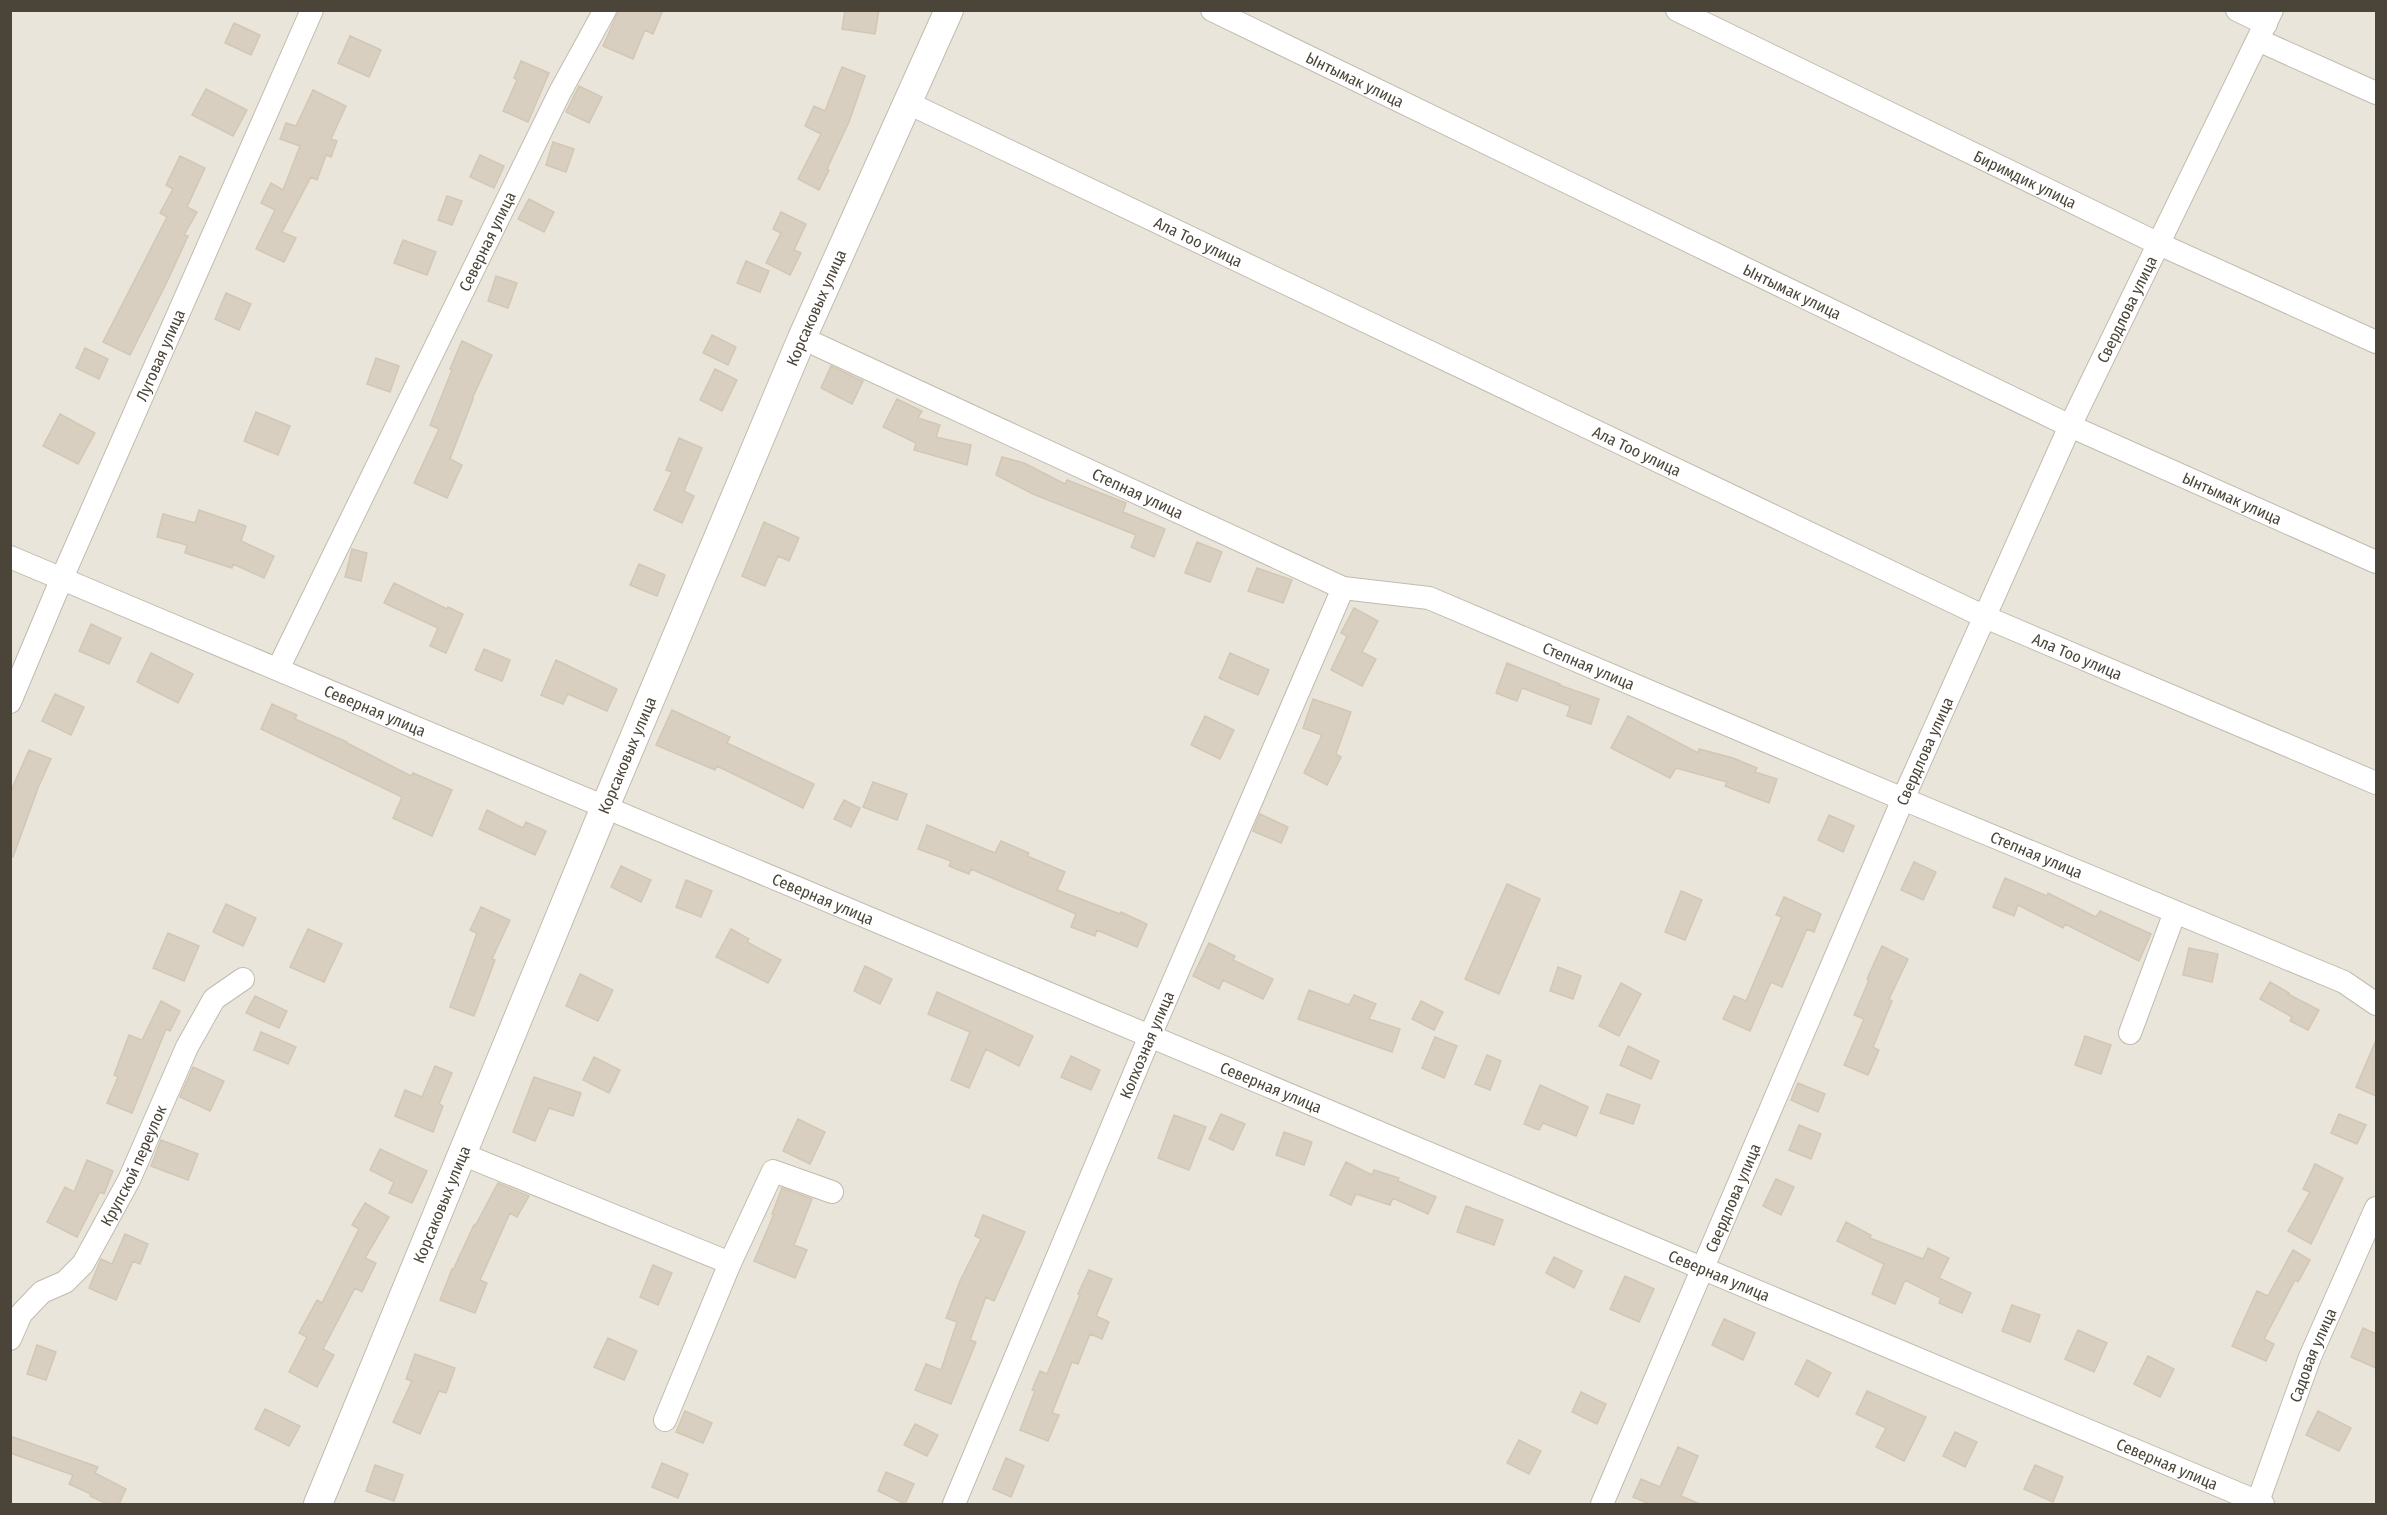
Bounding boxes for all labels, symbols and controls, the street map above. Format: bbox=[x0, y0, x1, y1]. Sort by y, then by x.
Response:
street label: Ынтымак улица bbox=[1303, 48, 1407, 112]
street label: Биримдик улица bbox=[1970, 146, 2080, 213]
street label: Северная улица bbox=[455, 189, 520, 294]
street label: Ала Тоо улица bbox=[1151, 213, 1246, 271]
street label: Корсаковых улица bbox=[782, 246, 851, 369]
street label: Свердлова улица bbox=[2093, 253, 2161, 366]
street label: Ынтымак улица bbox=[1740, 260, 1844, 324]
street label: Луговая улица bbox=[132, 306, 189, 404]
street label: Ала Тоо улица bbox=[1590, 422, 1684, 481]
street label: Степная улица bbox=[1089, 464, 1186, 523]
street label: Ынтымак улица bbox=[2179, 468, 2285, 529]
street label: Ала Тоо улица bbox=[2030, 629, 2125, 684]
street label: Степная улица bbox=[1540, 638, 1637, 694]
street label: Северная улица bbox=[321, 681, 429, 741]
street label: Корсаковых улица bbox=[594, 694, 660, 817]
street label: Свердлова улица bbox=[1892, 694, 1957, 808]
street label: Степная улица bbox=[1987, 827, 2085, 882]
street label: Северная улица bbox=[769, 869, 877, 929]
street label: Колхозная улица bbox=[1116, 988, 1178, 1102]
street label: Северная улица bbox=[1217, 1058, 1325, 1117]
street label: Крупской переулок bbox=[97, 1102, 171, 1229]
street label: Свердлова улица bbox=[1702, 1140, 1765, 1255]
street label: Корсаковых улица bbox=[409, 1143, 475, 1266]
street label: Северная улица bbox=[1665, 1246, 1773, 1306]
street label: Садовая улица bbox=[2286, 1305, 2341, 1405]
street label: Северная улица bbox=[2113, 1434, 2221, 1494]

